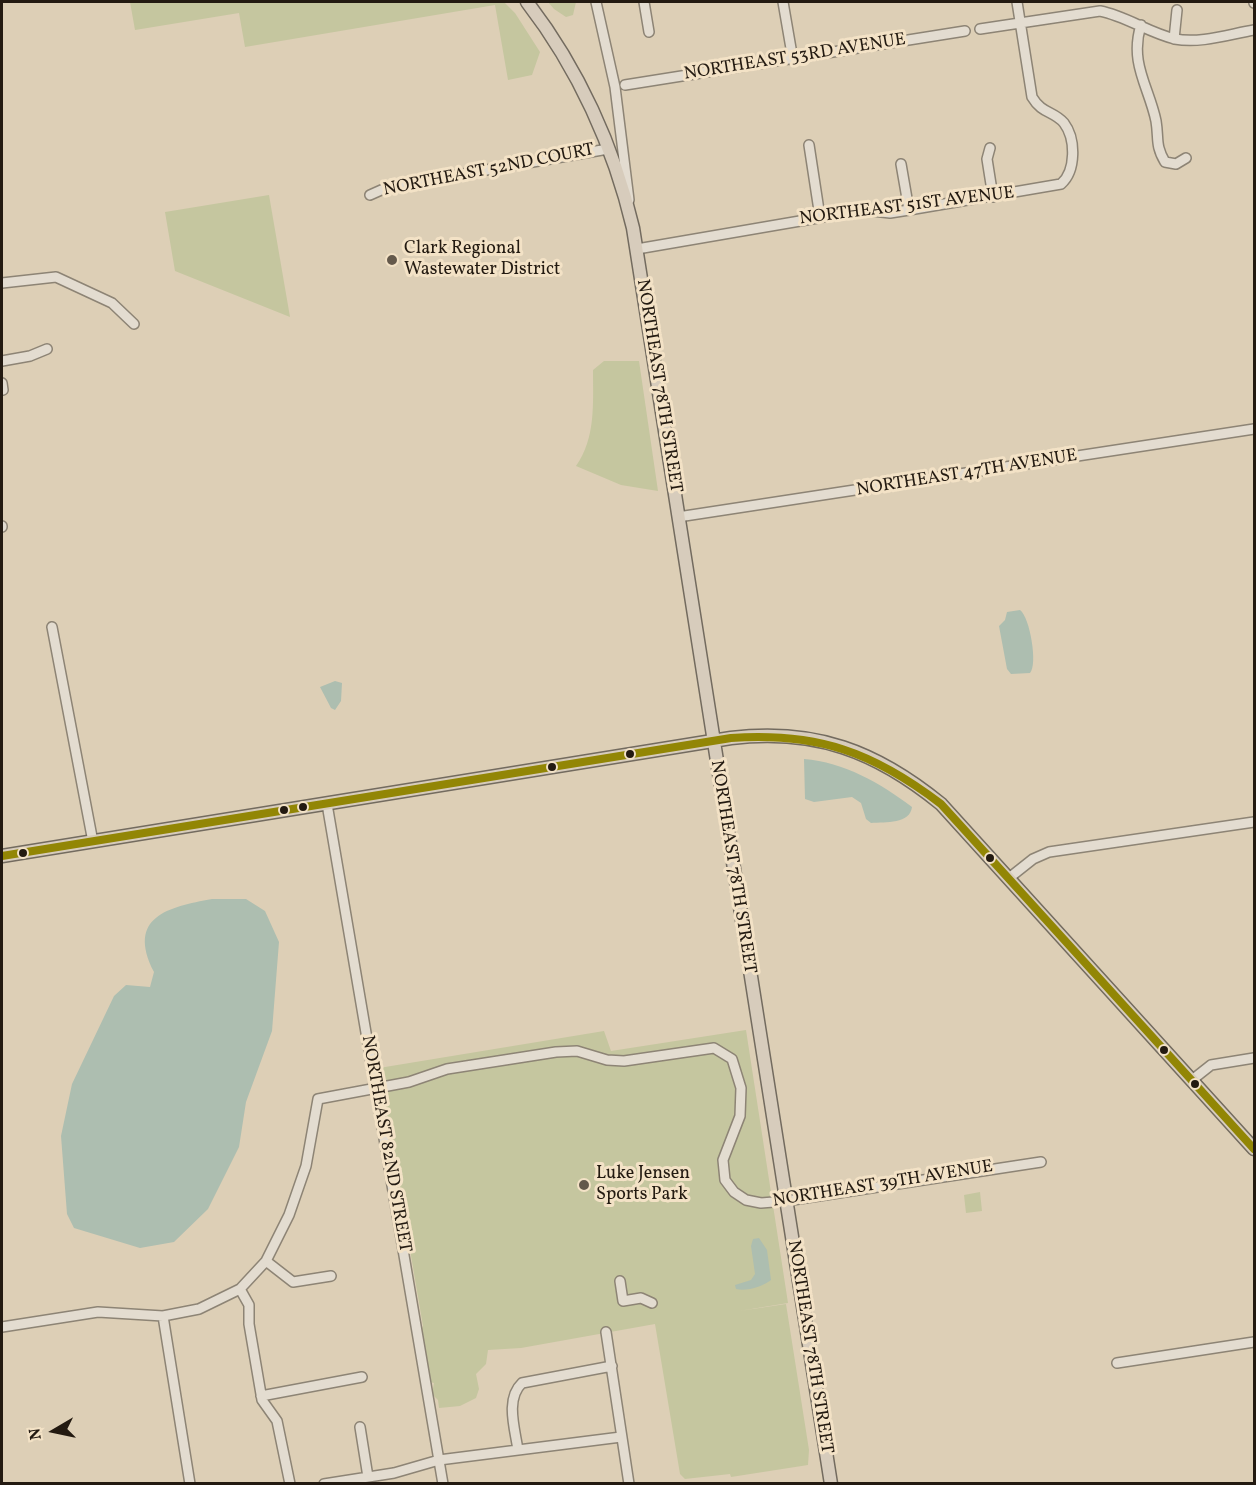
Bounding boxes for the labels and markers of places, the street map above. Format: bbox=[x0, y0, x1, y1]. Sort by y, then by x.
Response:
place label: Clark Regional Wastewater District bbox=[404, 239, 560, 282]
marker: Clark Regional Wastewater District bbox=[385, 253, 399, 267]
unlabelled marker bbox=[624, 748, 636, 760]
unlabelled marker bbox=[546, 761, 558, 773]
unlabelled marker bbox=[297, 801, 309, 813]
unlabelled marker bbox=[278, 804, 290, 816]
unlabelled marker bbox=[17, 847, 29, 859]
unlabelled marker bbox=[984, 852, 996, 864]
unlabelled marker bbox=[1158, 1044, 1170, 1056]
unlabelled marker bbox=[1189, 1078, 1201, 1090]
place label: Luke Jensen Sports Park bbox=[596, 1164, 690, 1206]
marker: Luke Jensen Sports Park bbox=[577, 1178, 591, 1192]

